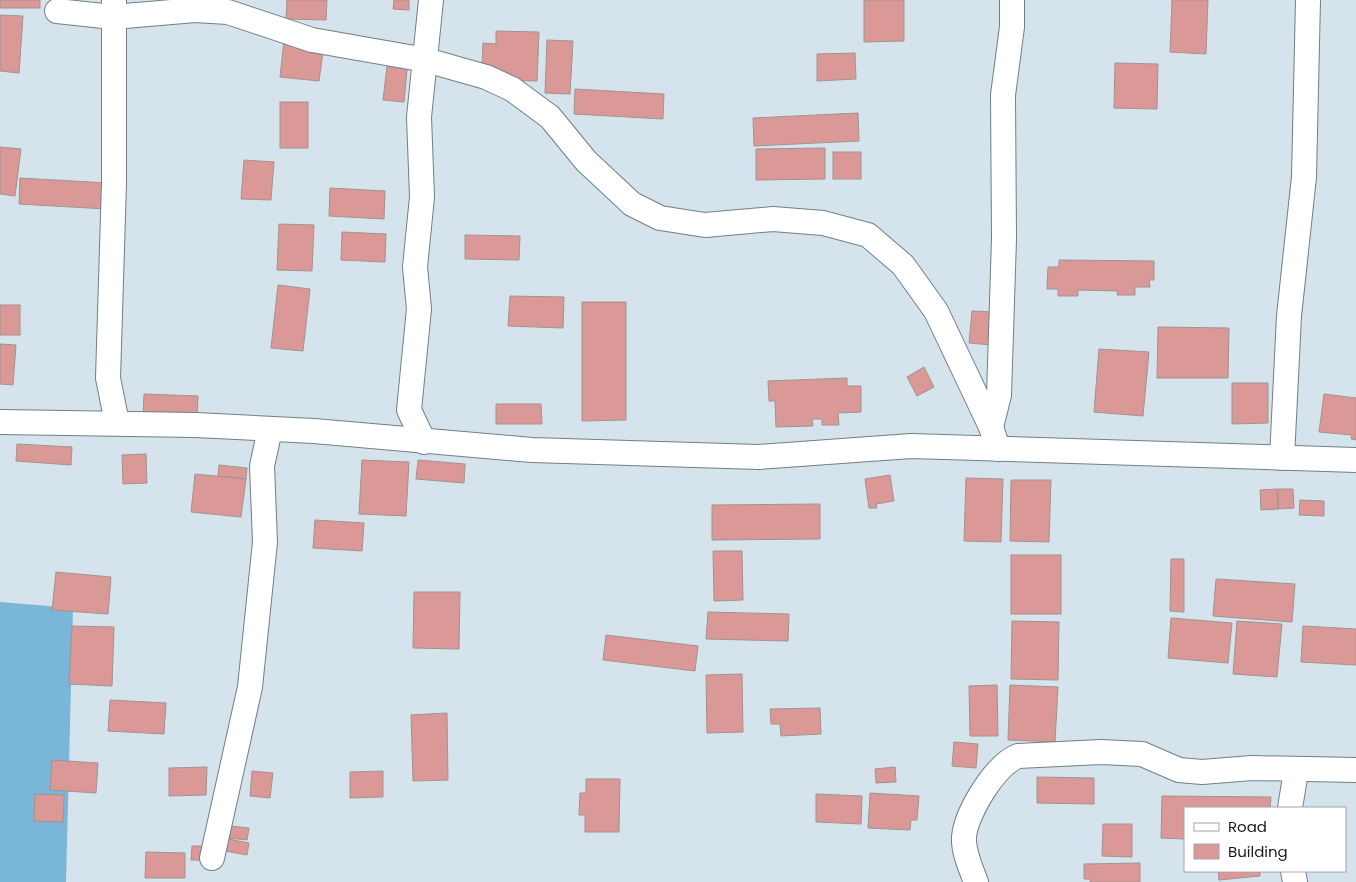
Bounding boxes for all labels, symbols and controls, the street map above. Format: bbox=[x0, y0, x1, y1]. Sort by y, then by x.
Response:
legend bbox=[1184, 807, 1346, 872]
text: Road bbox=[1228, 816, 1267, 837]
text: Building bbox=[1228, 841, 1288, 862]

